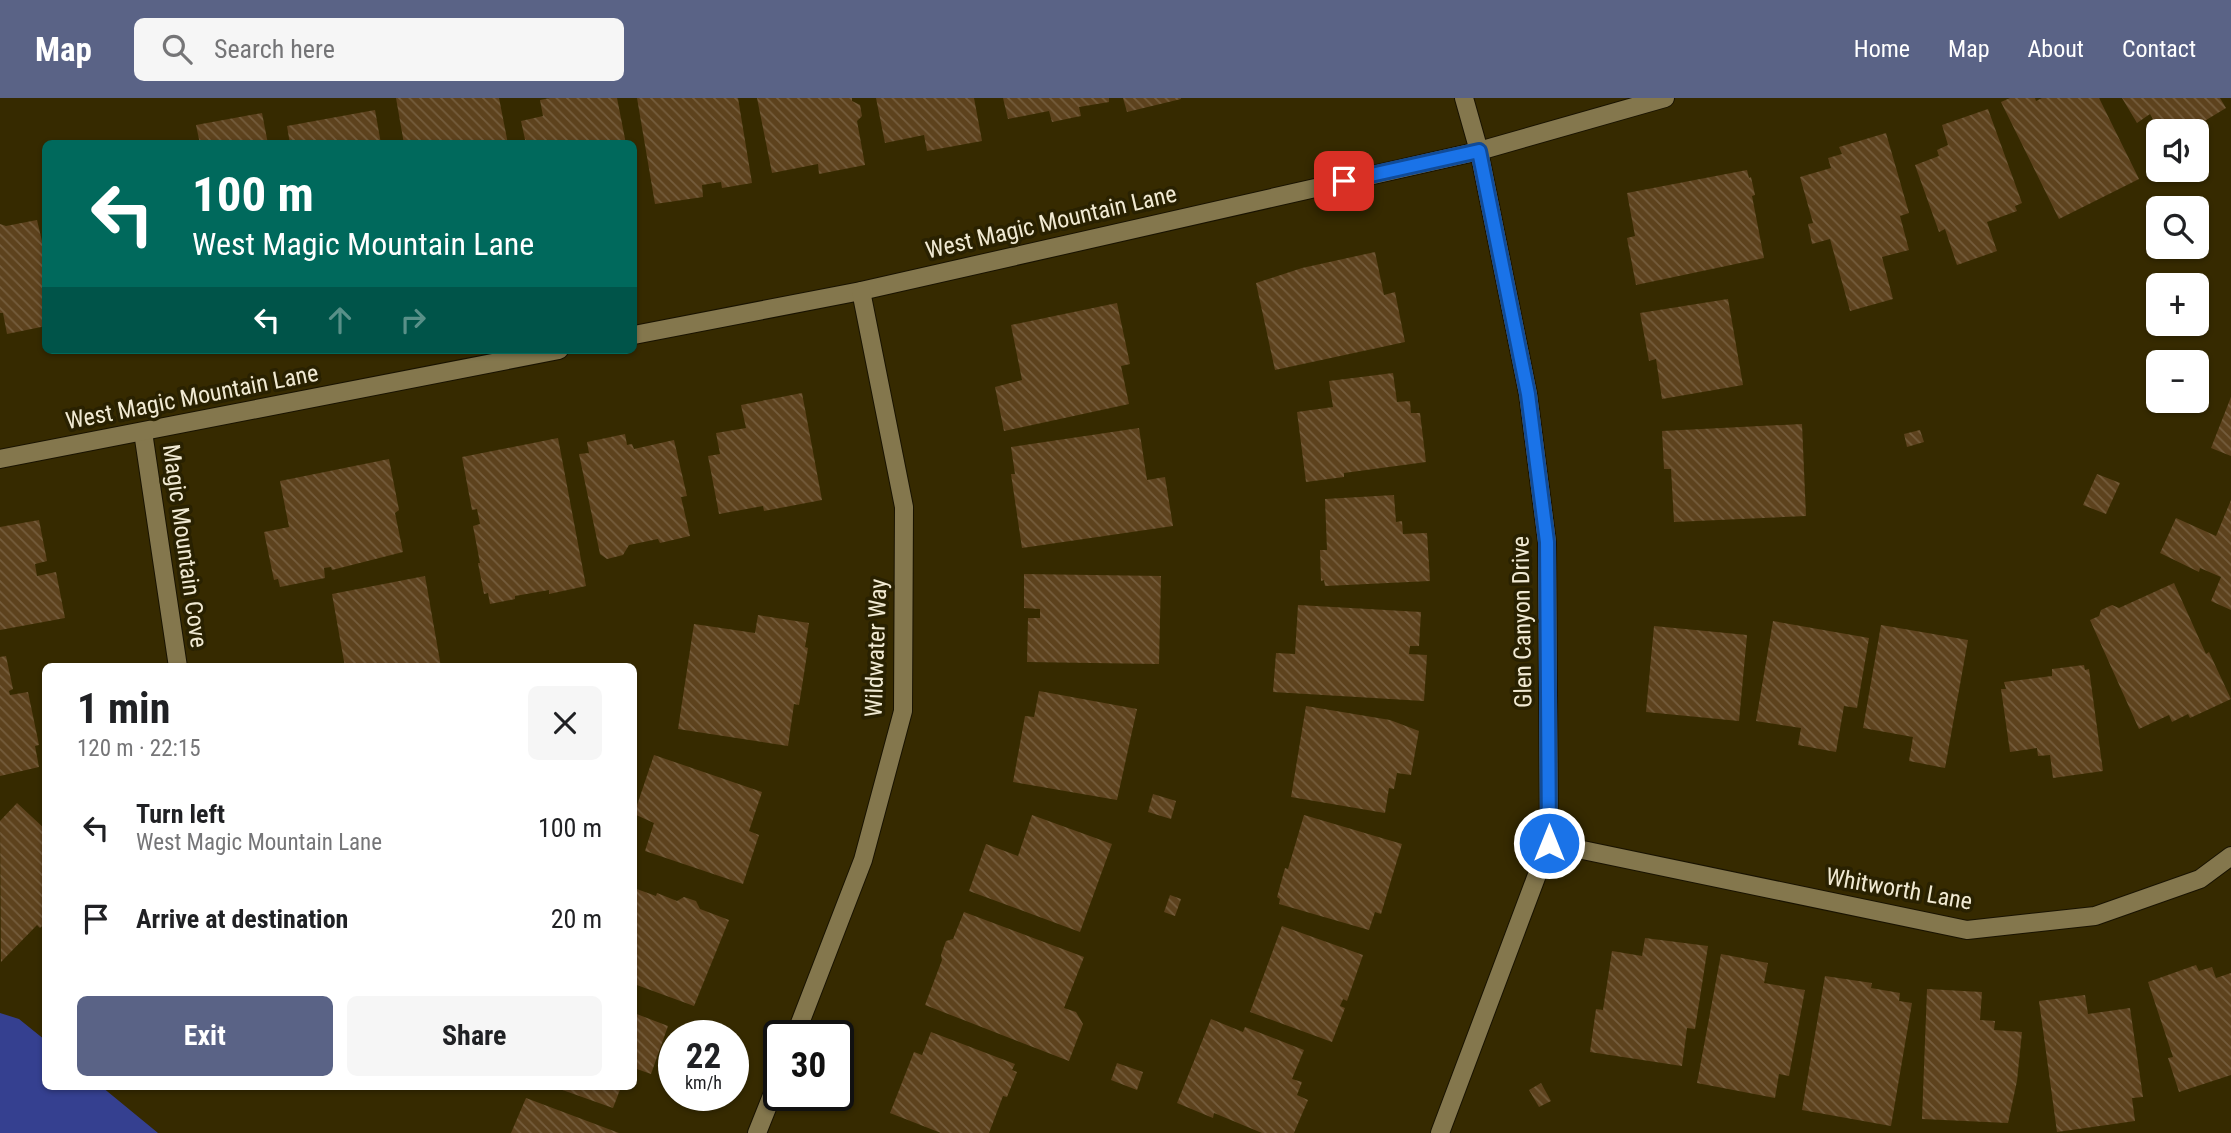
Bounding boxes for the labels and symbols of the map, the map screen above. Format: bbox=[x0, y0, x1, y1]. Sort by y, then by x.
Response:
pin bbox=[1314, 151, 1374, 211]
street label: West Magic Mountain Lane bbox=[923, 179, 1179, 265]
street label: West Magic Mountain Lane bbox=[63, 359, 321, 435]
street label: Magic Mountain Cove bbox=[157, 443, 213, 649]
street label: Glen Canyon Drive bbox=[1507, 536, 1537, 708]
street label: Wildwater Way bbox=[860, 578, 892, 718]
position arrow bbox=[1512, 806, 1586, 880]
street label: Whitworth Lane bbox=[1824, 862, 1974, 916]
speed limit sign: 30 bbox=[763, 1020, 854, 1111]

